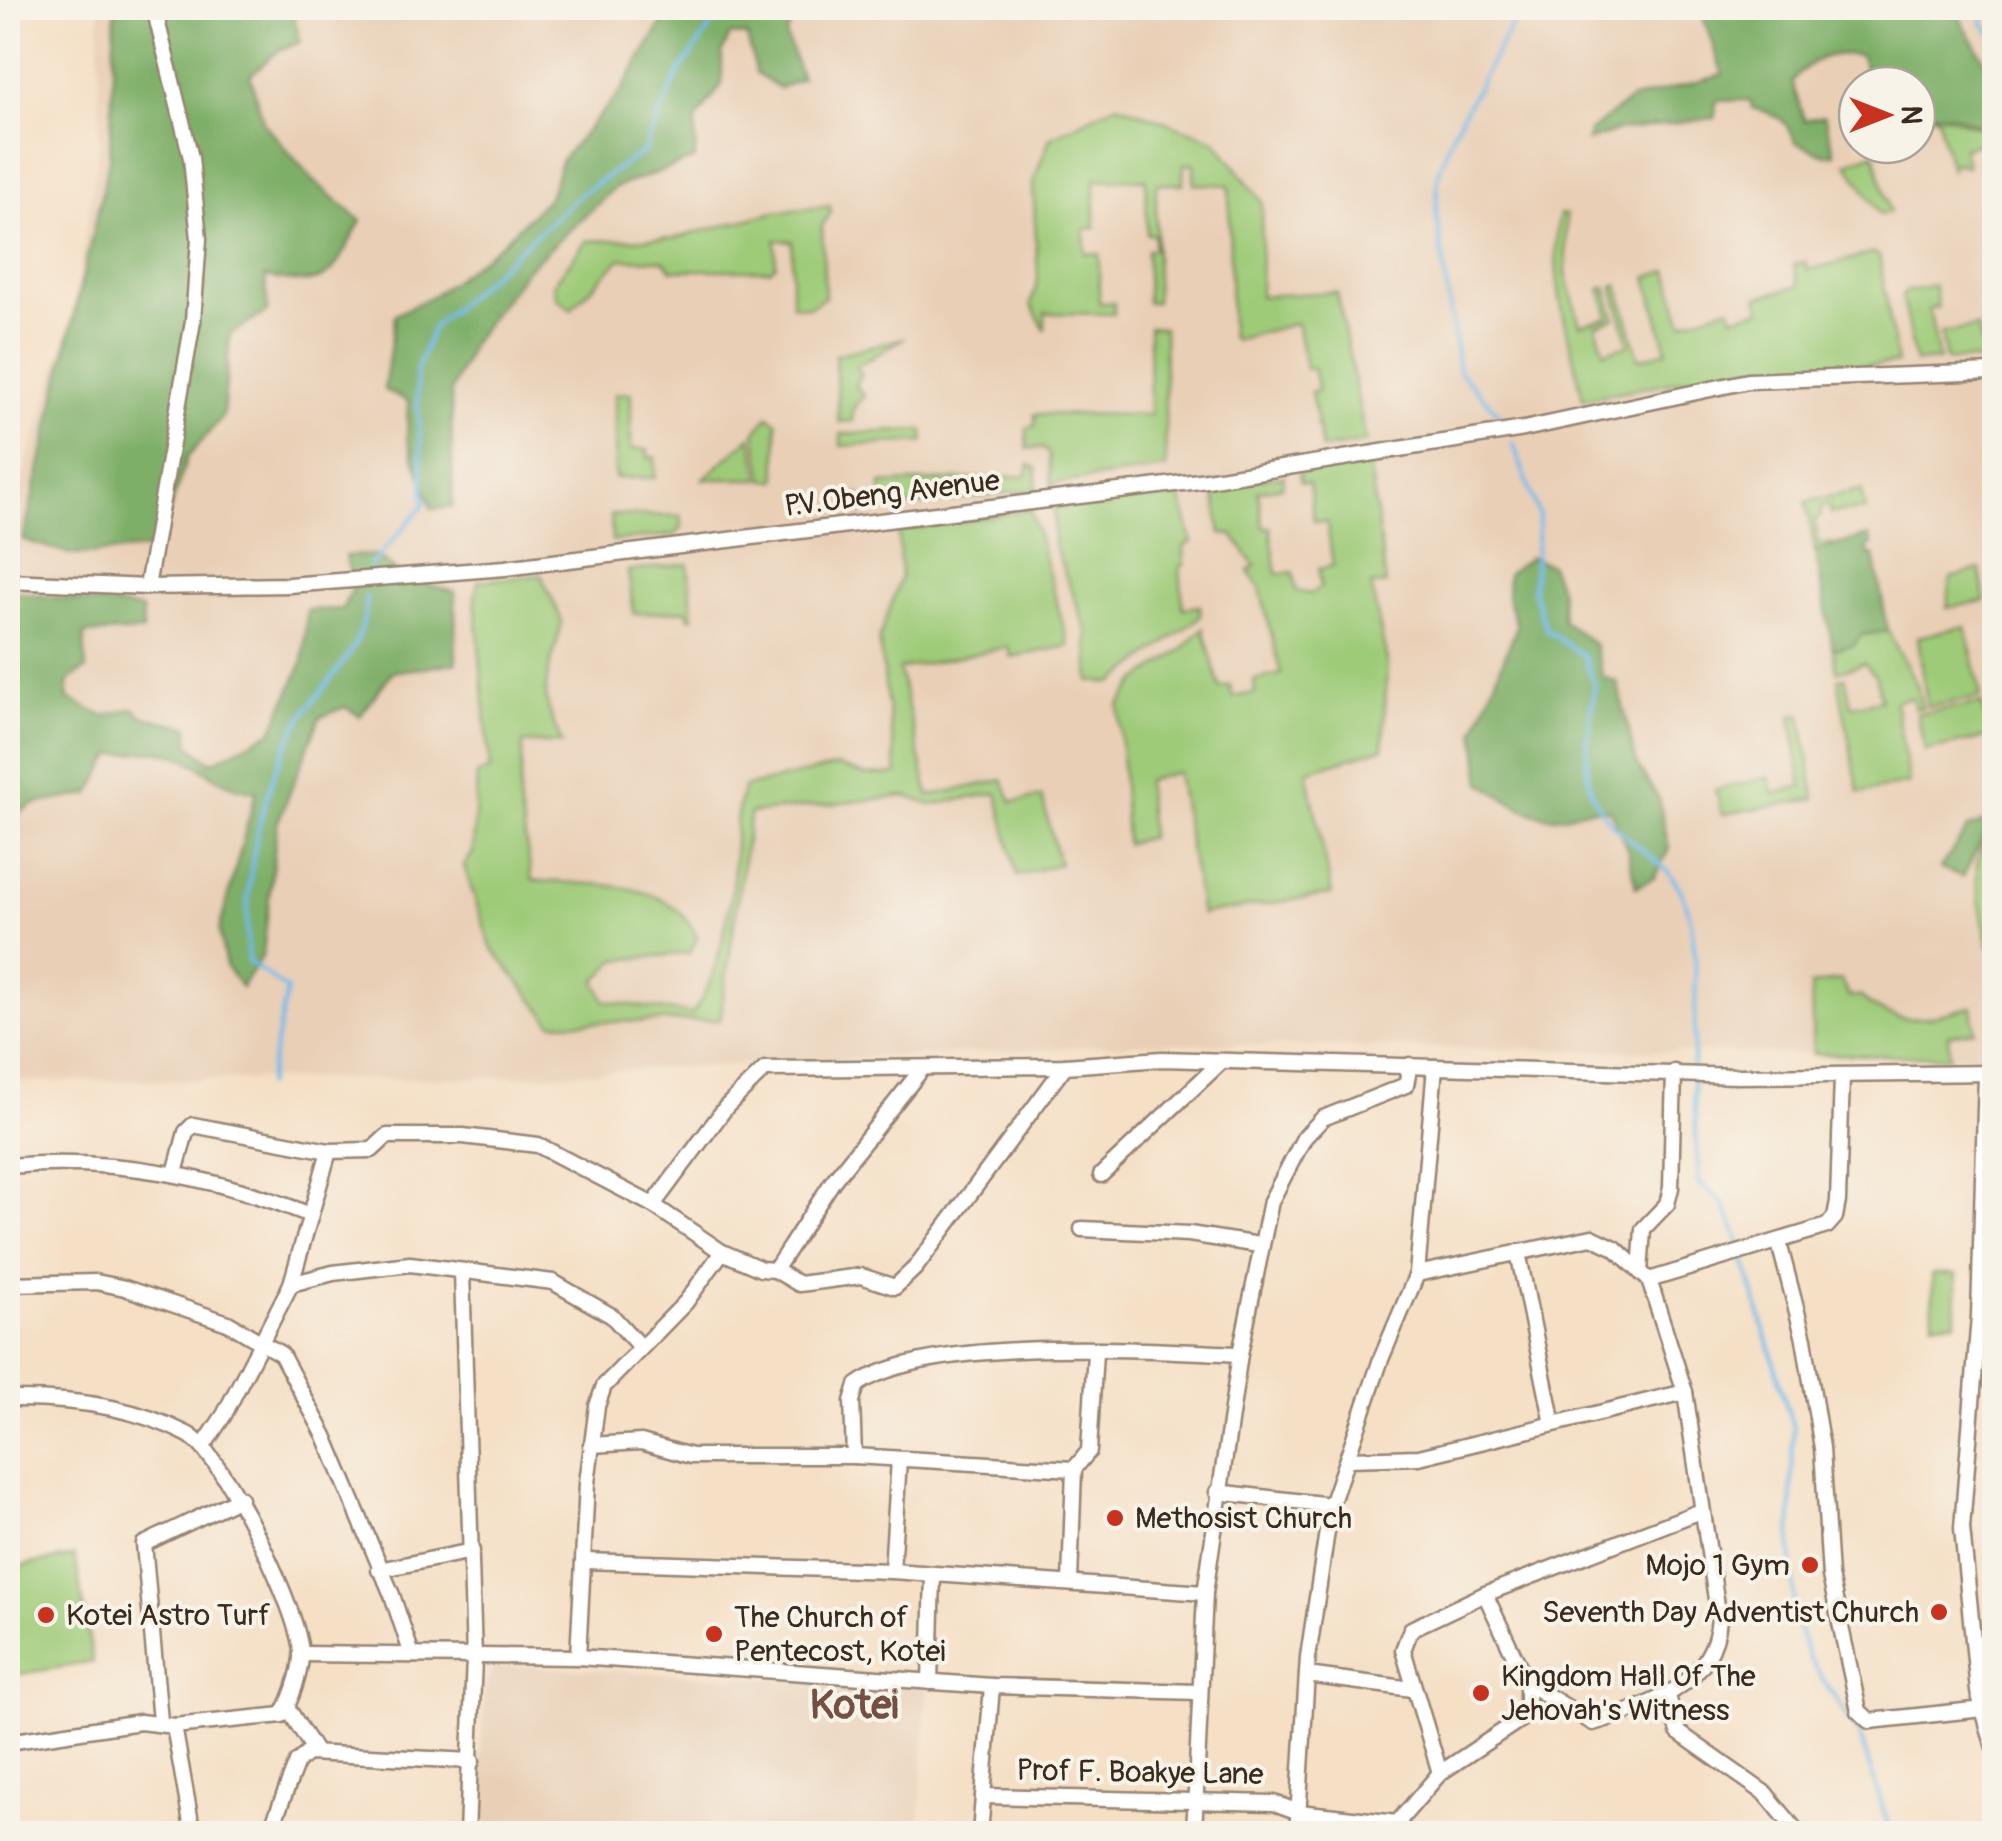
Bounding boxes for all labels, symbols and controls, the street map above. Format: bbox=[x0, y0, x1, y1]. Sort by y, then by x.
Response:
north arrow bbox=[1837, 65, 1937, 165]
text: N bbox=[1893, 106, 1928, 124]
street label: P.V.Obeng Avenue bbox=[782, 462, 1002, 525]
place label: Methosist Church bbox=[1135, 1500, 1352, 1537]
marker: Methosist Church bbox=[1104, 1507, 1126, 1529]
place label: Mojo 1 Gym bbox=[1645, 1547, 1790, 1584]
marker: Mojo 1 Gym bbox=[1799, 1554, 1821, 1576]
place label: Seventh Day Adventist Church bbox=[1542, 1594, 1919, 1631]
place label: Kotei Astro Turf bbox=[66, 1597, 270, 1634]
place label: The Church of Pentecost, Kotei bbox=[734, 1599, 946, 1670]
marker: Seventh Day Adventist Church bbox=[1928, 1601, 1950, 1623]
marker: Kotei Astro Turf bbox=[35, 1604, 57, 1626]
marker: The Church of Pentecost, Kotei bbox=[703, 1623, 725, 1645]
place label: Kingdom Hall Of The Jehovah's Witness bbox=[1501, 1658, 1756, 1729]
district label: Kotei bbox=[810, 1681, 898, 1730]
marker: Kingdom Hall Of The Jehovah's Witness bbox=[1470, 1682, 1492, 1704]
street label: Prof F. Boakye Lane bbox=[1016, 1752, 1264, 1793]

